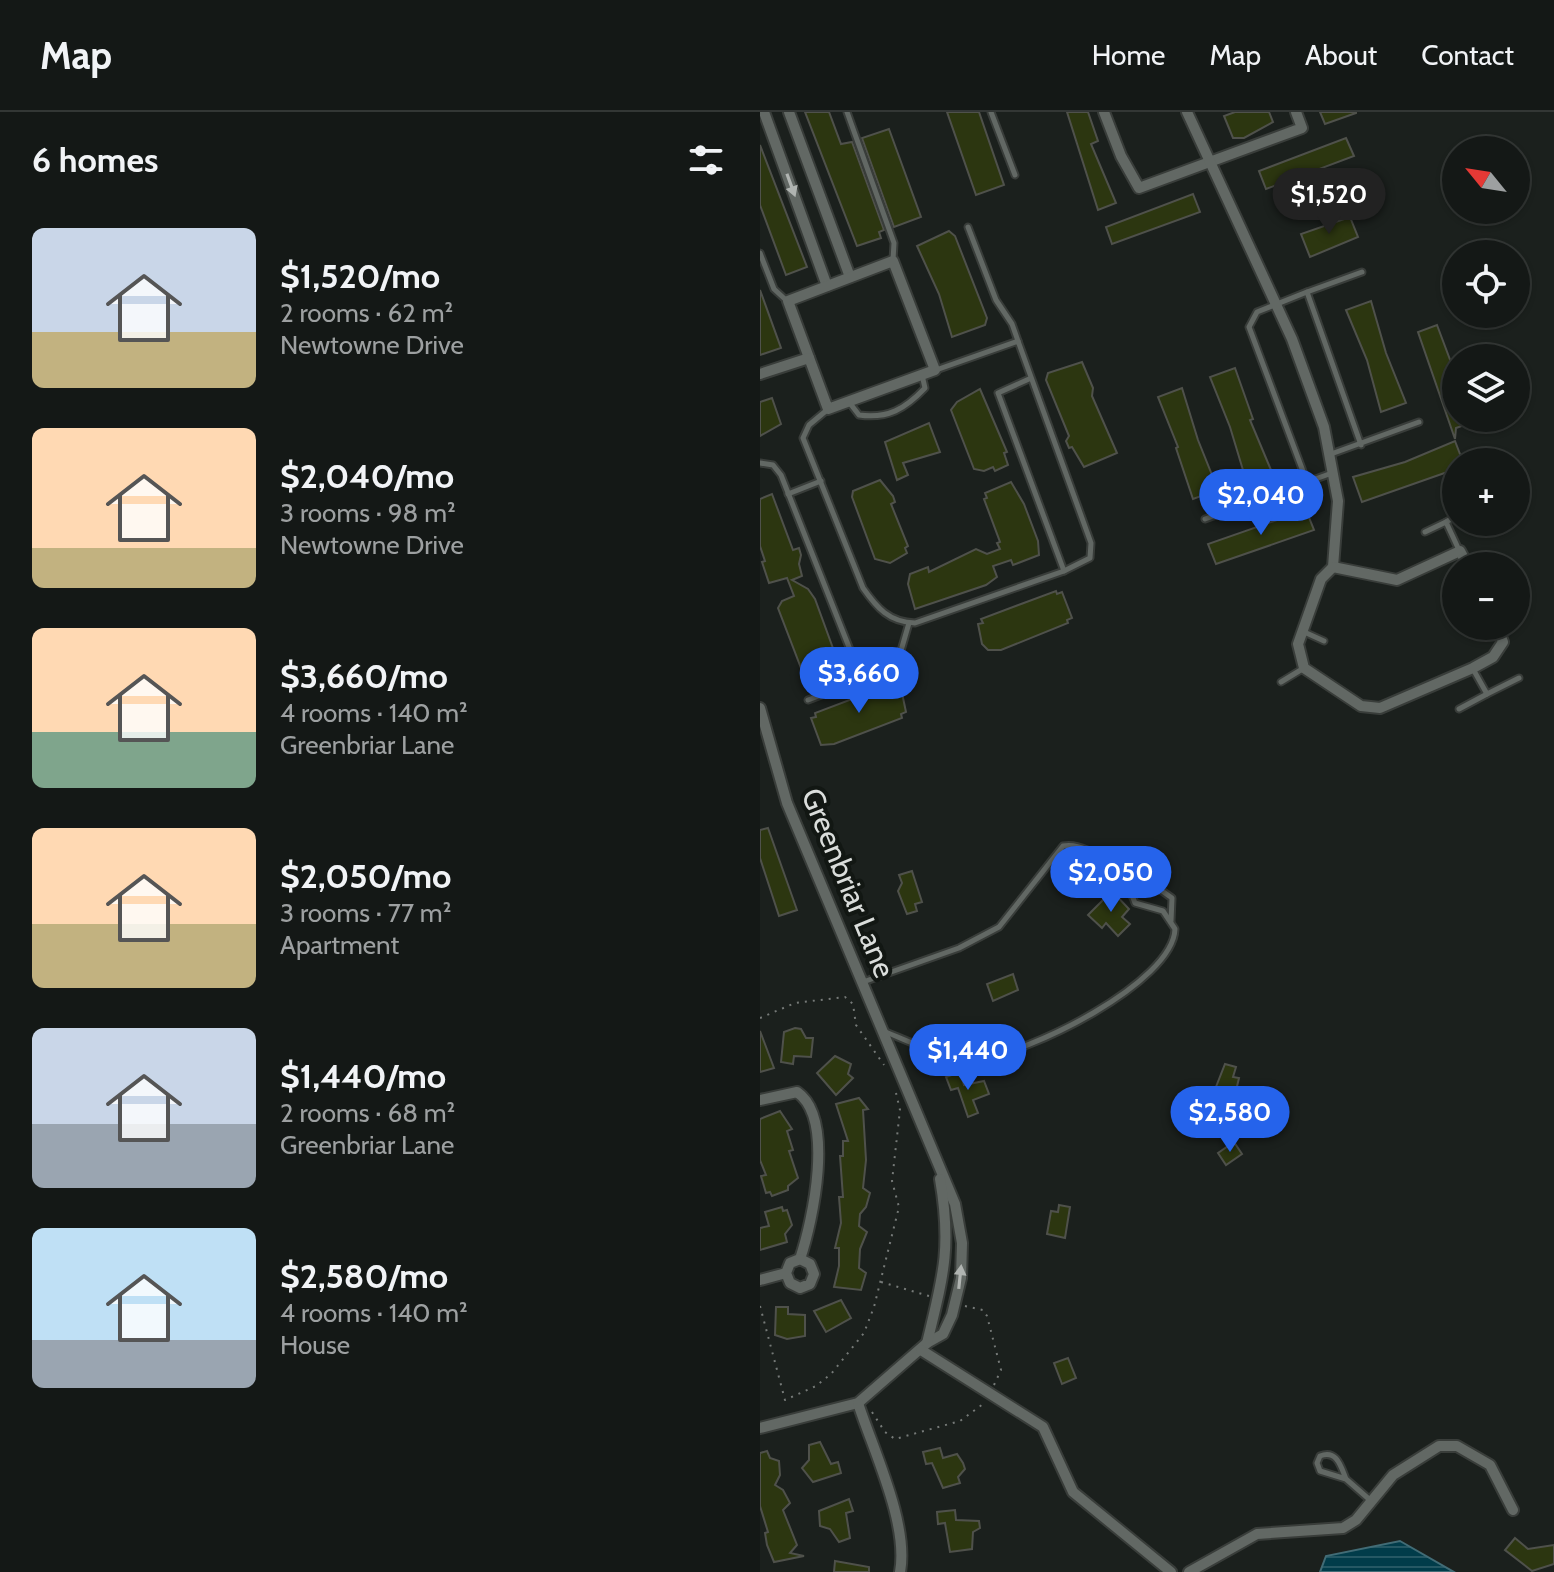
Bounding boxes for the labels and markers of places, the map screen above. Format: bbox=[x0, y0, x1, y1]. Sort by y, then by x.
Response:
pin: $1,520 bbox=[1264, 168, 1394, 236]
pin: $2,040 bbox=[1196, 469, 1326, 537]
pin: $3,660 bbox=[794, 647, 924, 715]
pin: $2,050 bbox=[1046, 846, 1176, 914]
pin: $1,440 bbox=[903, 1024, 1033, 1092]
pin: $2,580 bbox=[1165, 1086, 1295, 1154]

